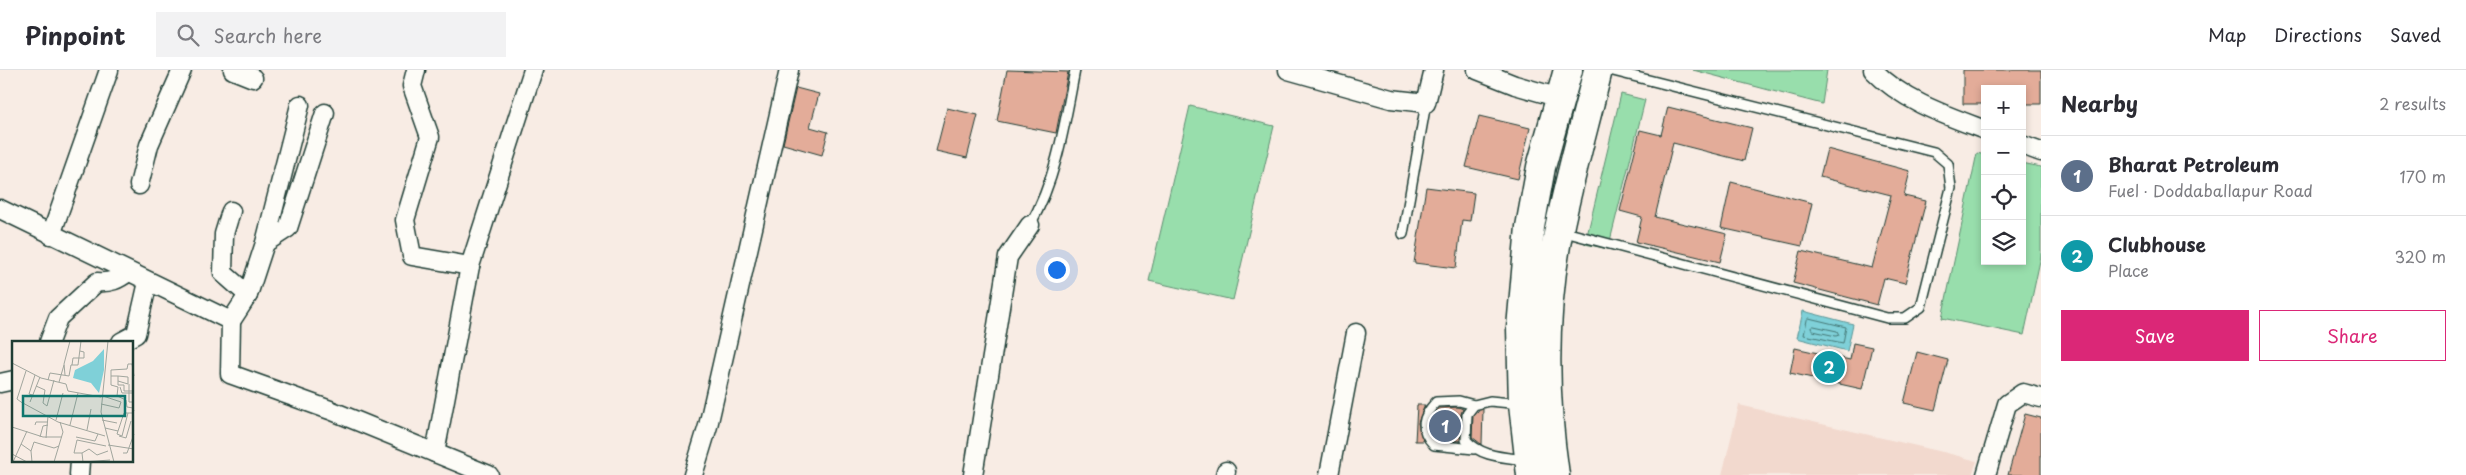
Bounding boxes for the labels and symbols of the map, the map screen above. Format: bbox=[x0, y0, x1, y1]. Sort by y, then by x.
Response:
your location bbox=[1044, 257, 1070, 283]
inset map bbox=[12, 341, 134, 462]
pin: 2 bbox=[1813, 348, 1845, 386]
pin: 1 bbox=[1429, 407, 1461, 445]

